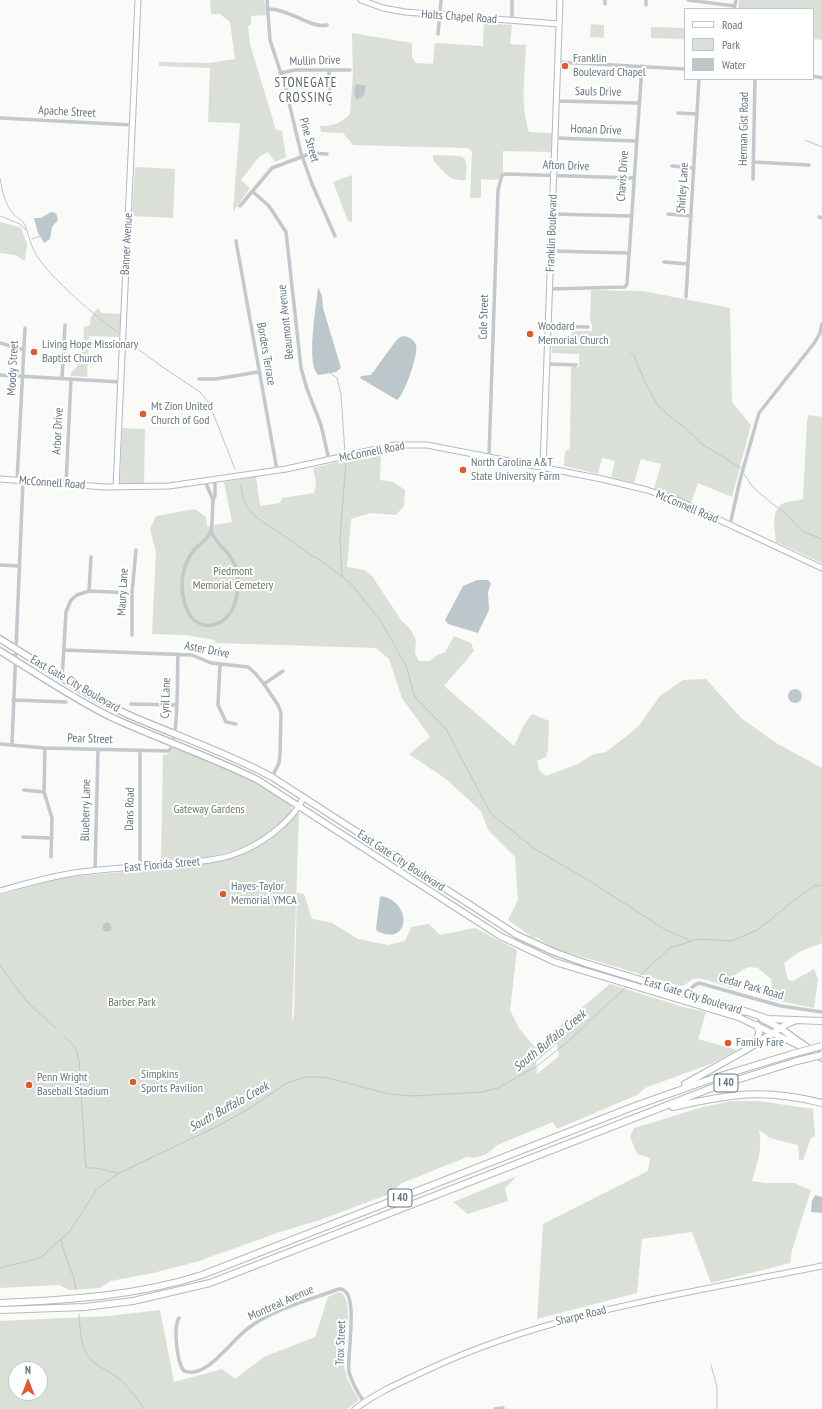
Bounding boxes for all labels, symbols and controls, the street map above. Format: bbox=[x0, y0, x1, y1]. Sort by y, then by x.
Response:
street label: Holts Chapel Road bbox=[421, 7, 497, 27]
legend bbox=[684, 8, 814, 80]
text: Road bbox=[722, 17, 742, 32]
text: Park bbox=[722, 37, 740, 52]
place label: Franklin Boulevard Chapel bbox=[573, 52, 646, 80]
street label: Mullin Drive bbox=[289, 53, 341, 69]
text: Water bbox=[722, 57, 746, 72]
marker: Franklin Boulevard Chapel bbox=[560, 61, 570, 71]
district label: STONEGATE CROSSING bbox=[275, 75, 337, 106]
street label: Sauls Drive bbox=[575, 84, 621, 100]
street label: Herman Gist Road bbox=[736, 92, 752, 166]
street label: Apache Street bbox=[38, 103, 96, 121]
street label: Pine Street bbox=[296, 116, 322, 164]
street label: Honan Drive bbox=[570, 122, 622, 138]
street label: Chavis Drive bbox=[614, 150, 632, 202]
street label: Afton Drive bbox=[542, 158, 590, 174]
street label: Shirley Lane bbox=[674, 162, 692, 214]
street label: Franklin Boulevard bbox=[543, 194, 561, 272]
street label: Banner Avenue bbox=[118, 213, 136, 275]
street label: Beaumont Avenue bbox=[275, 284, 297, 360]
street label: Cole Street bbox=[476, 294, 492, 340]
place label: Woodard Memorial Church bbox=[538, 320, 608, 348]
street label: Borders Terrace bbox=[253, 321, 279, 387]
marker: Woodard Memorial Church bbox=[525, 329, 535, 339]
place label: Living Hope Missionary Baptist Church bbox=[42, 338, 138, 366]
street label: Moody Street bbox=[4, 340, 22, 396]
marker: Living Hope Missionary Baptist Church bbox=[29, 347, 39, 357]
place label: Mt Zion United Church of God bbox=[151, 400, 213, 428]
street label: Arbor Drive bbox=[50, 407, 66, 455]
marker: Mt Zion United Church of God bbox=[138, 409, 148, 419]
street label: McConnell Road bbox=[338, 439, 406, 465]
place label: North Carolina A&T State University Farm bbox=[471, 456, 560, 484]
marker: North Carolina A&T State University Farm bbox=[458, 465, 468, 475]
street label: McConnell Road bbox=[18, 474, 86, 492]
street label: McConnell Road bbox=[654, 487, 720, 527]
park label: Piedmont Memorial Cemetery bbox=[193, 565, 273, 593]
street label: Maury Lane bbox=[115, 568, 131, 616]
street label: Aster Drive bbox=[183, 639, 231, 661]
street label: East Gate City Boulevard bbox=[28, 652, 122, 716]
street label: Cyril Lane bbox=[158, 677, 174, 719]
street label: Pear Street bbox=[67, 731, 113, 747]
street label: Blueberry Lane bbox=[78, 779, 94, 841]
street label: Dans Road bbox=[122, 787, 138, 831]
park label: Gateway Gardens bbox=[173, 803, 245, 817]
street label: East Gate City Boulevard bbox=[355, 827, 447, 895]
street label: East Florida Street bbox=[123, 855, 201, 875]
place label: Hayes-Taylor Memorial YMCA bbox=[231, 880, 297, 908]
marker: Hayes-Taylor Memorial YMCA bbox=[218, 889, 228, 899]
street label: Cedar Park Road bbox=[717, 971, 785, 1003]
street label: East Gate City Boulevard bbox=[643, 974, 743, 1018]
park label: Barber Park bbox=[108, 996, 156, 1010]
water label: South Buffalo Creek bbox=[511, 1007, 589, 1075]
place label: Family Fare bbox=[736, 1036, 784, 1050]
marker: Family Fare bbox=[723, 1038, 733, 1048]
place label: Simpkins Sports Pavilion bbox=[141, 1068, 203, 1096]
place label: Penn Wright Baseball Stadium bbox=[37, 1071, 109, 1099]
road number: I 40 bbox=[714, 1074, 738, 1092]
marker: Simpkins Sports Pavilion bbox=[128, 1077, 138, 1087]
water label: South Buffalo Creek bbox=[186, 1079, 272, 1135]
marker: Penn Wright Baseball Stadium bbox=[24, 1080, 34, 1090]
road number: I 40 bbox=[388, 1189, 412, 1207]
street label: Montreal Avenue bbox=[246, 1282, 316, 1324]
street label: Sharpe Road bbox=[554, 1303, 608, 1329]
street label: Trox Street bbox=[333, 1320, 349, 1366]
north arrow bbox=[8, 1361, 48, 1401]
text: N bbox=[25, 1363, 31, 1377]

